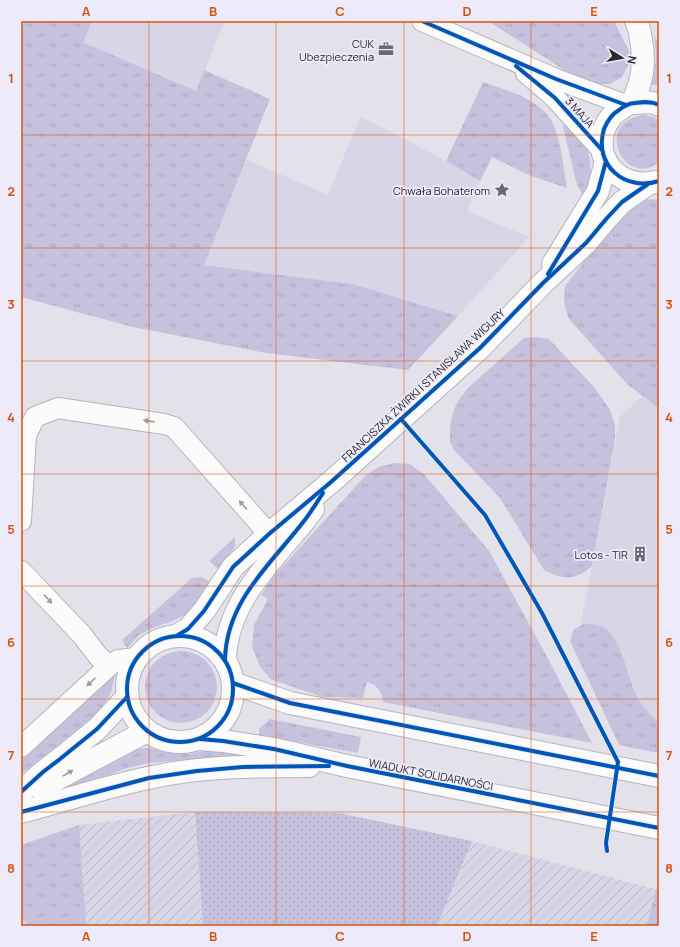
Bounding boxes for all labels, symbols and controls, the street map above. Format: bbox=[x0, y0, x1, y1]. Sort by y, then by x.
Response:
text: A bbox=[82, 2, 91, 20]
text: B bbox=[209, 2, 217, 20]
text: C bbox=[335, 2, 345, 20]
text: D bbox=[462, 2, 472, 20]
text: E bbox=[590, 2, 598, 20]
place label: CUK Ubezpieczenia bbox=[299, 36, 374, 64]
north arrow bbox=[602, 38, 642, 78]
office icon: CUK Ubezpieczenia bbox=[377, 40, 395, 58]
text: N bbox=[624, 55, 640, 65]
text: 1 bbox=[8, 69, 14, 87]
text: 1 bbox=[666, 69, 672, 87]
street label: 3 MAJA bbox=[562, 93, 598, 131]
place icon: Chwała Bohaterom bbox=[493, 181, 511, 199]
text: 2 bbox=[7, 182, 15, 200]
text: 2 bbox=[665, 182, 673, 200]
place label: Chwała Bohaterom bbox=[393, 183, 490, 198]
text: 3 bbox=[7, 295, 15, 313]
text: 3 bbox=[665, 295, 673, 313]
street label: FRANCISZKA ŻWIRKI I STANISŁAWA WIGURY bbox=[338, 305, 508, 465]
text: 4 bbox=[7, 408, 15, 426]
text: 4 bbox=[665, 408, 673, 426]
one-way arrow bbox=[142, 418, 155, 424]
one-way arrow bbox=[238, 499, 247, 510]
text: 5 bbox=[7, 520, 15, 538]
text: 5 bbox=[665, 520, 673, 538]
building icon: Lotos - TIR bbox=[631, 545, 649, 563]
place label: Lotos - TIR bbox=[574, 547, 628, 562]
one-way arrow bbox=[43, 594, 53, 604]
text: 6 bbox=[7, 633, 15, 651]
text: 6 bbox=[665, 633, 673, 651]
one-way arrow bbox=[87, 677, 96, 686]
text: 7 bbox=[8, 746, 15, 764]
text: 7 bbox=[666, 746, 673, 764]
street label: WIADUKT SOLIDARNOŚCI bbox=[367, 755, 495, 793]
one-way arrow bbox=[62, 769, 74, 776]
text: 8 bbox=[7, 859, 15, 877]
text: 8 bbox=[665, 859, 673, 877]
text: A bbox=[82, 927, 91, 945]
text: B bbox=[209, 927, 217, 945]
text: C bbox=[335, 927, 345, 945]
text: D bbox=[462, 927, 472, 945]
text: E bbox=[590, 927, 598, 945]

